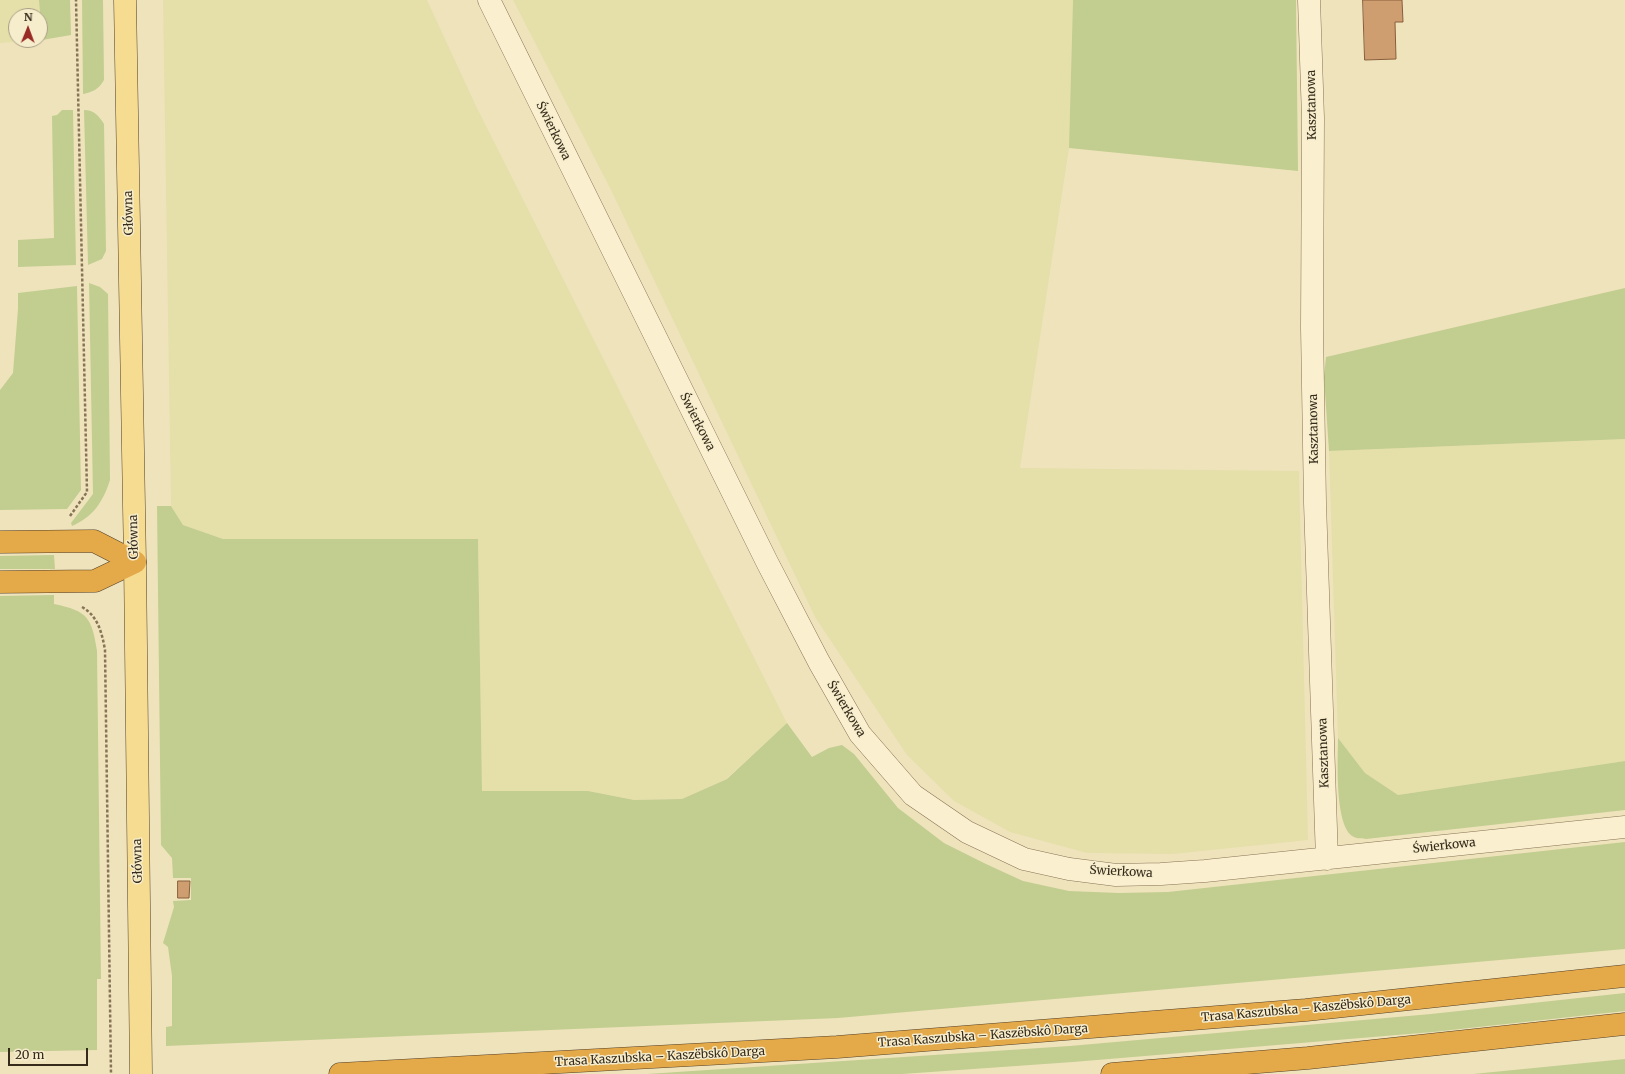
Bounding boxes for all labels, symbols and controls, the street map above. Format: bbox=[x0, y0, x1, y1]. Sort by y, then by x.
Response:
north arrow bbox=[8, 8, 48, 48]
text: N bbox=[24, 10, 33, 24]
street label: Kasztanowa bbox=[1304, 70, 1320, 140]
street label: Świerkowa bbox=[533, 99, 573, 163]
street label: Główna bbox=[121, 191, 137, 235]
street label: Świerkowa bbox=[676, 391, 718, 453]
street label: Kasztanowa bbox=[1306, 394, 1322, 464]
street label: Główna bbox=[126, 515, 142, 559]
street label: Świerkowa bbox=[824, 678, 868, 740]
street label: Kasztanowa bbox=[1316, 718, 1332, 788]
street label: Świerkowa bbox=[1412, 836, 1476, 856]
street label: Główna bbox=[130, 839, 146, 883]
street label: Świerkowa bbox=[1089, 863, 1153, 881]
street label: Trasa Kaszubska – Kaszëbskô Darga bbox=[1201, 993, 1411, 1025]
street label: Trasa Kaszubska – Kaszëbskô Darga bbox=[878, 1021, 1088, 1051]
scale bar bbox=[10, 1040, 90, 1066]
street label: Trasa Kaszubska – Kaszëbskô Darga bbox=[555, 1044, 765, 1070]
text: 20 m bbox=[15, 1047, 44, 1062]

